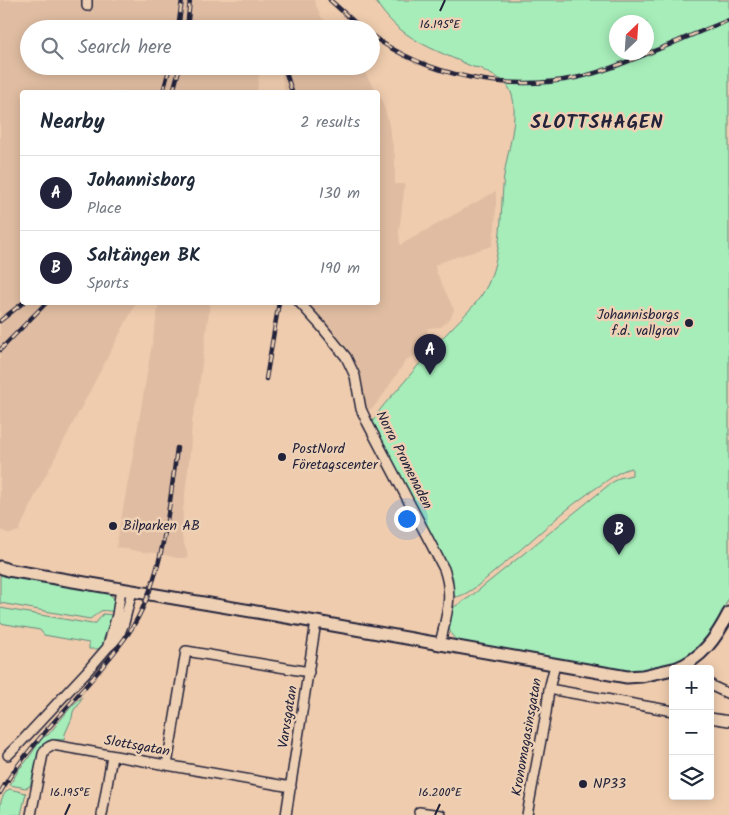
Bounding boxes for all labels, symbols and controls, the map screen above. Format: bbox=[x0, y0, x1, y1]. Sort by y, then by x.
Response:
text: 16.195°E bbox=[420, 15, 461, 34]
north arrow bbox=[609, 15, 654, 60]
search box bbox=[20, 20, 380, 75]
text: Search here bbox=[78, 33, 172, 63]
icon: search bbox=[38, 34, 66, 62]
text: Nearby bbox=[40, 106, 105, 139]
district label: SLOTTSHAGEN bbox=[531, 108, 663, 138]
text: 2 results bbox=[300, 110, 360, 135]
text: Johannisborg bbox=[87, 166, 196, 196]
text: A bbox=[51, 181, 61, 206]
text: 130 m bbox=[319, 181, 360, 206]
text: Place bbox=[87, 196, 121, 221]
text: Saltängen BK bbox=[87, 241, 201, 271]
text: B bbox=[51, 256, 61, 281]
text: 190 m bbox=[320, 256, 360, 281]
text: Sports bbox=[87, 271, 129, 296]
place label: Johannisborgs f.d. vallgrav bbox=[597, 304, 679, 342]
marker: Johannisborgs f.d. vallgrav bbox=[683, 317, 695, 329]
pin: A bbox=[414, 334, 446, 375]
street label: Norra Promenaden bbox=[370, 407, 438, 513]
place label: PostNord Företagscenter bbox=[292, 438, 379, 476]
marker: PostNord Företagscenter bbox=[276, 451, 288, 463]
your location bbox=[394, 506, 420, 532]
pin: B bbox=[603, 514, 635, 555]
place label: Bilparken AB bbox=[123, 515, 200, 537]
marker: Bilparken AB bbox=[107, 520, 119, 532]
map controls bbox=[669, 665, 714, 800]
button: + bbox=[669, 665, 714, 710]
street label: Kronomagasinsgatan bbox=[506, 676, 548, 798]
street label: Varvsgatan bbox=[272, 684, 304, 750]
button: − bbox=[669, 710, 714, 755]
street label: Slottsgatan bbox=[102, 729, 172, 763]
button: layers bbox=[669, 755, 714, 800]
place label: NP33 bbox=[593, 773, 626, 795]
marker: NP33 bbox=[577, 778, 589, 790]
text: 16.195°E bbox=[50, 783, 91, 802]
text: 16.200°E bbox=[418, 783, 463, 802]

